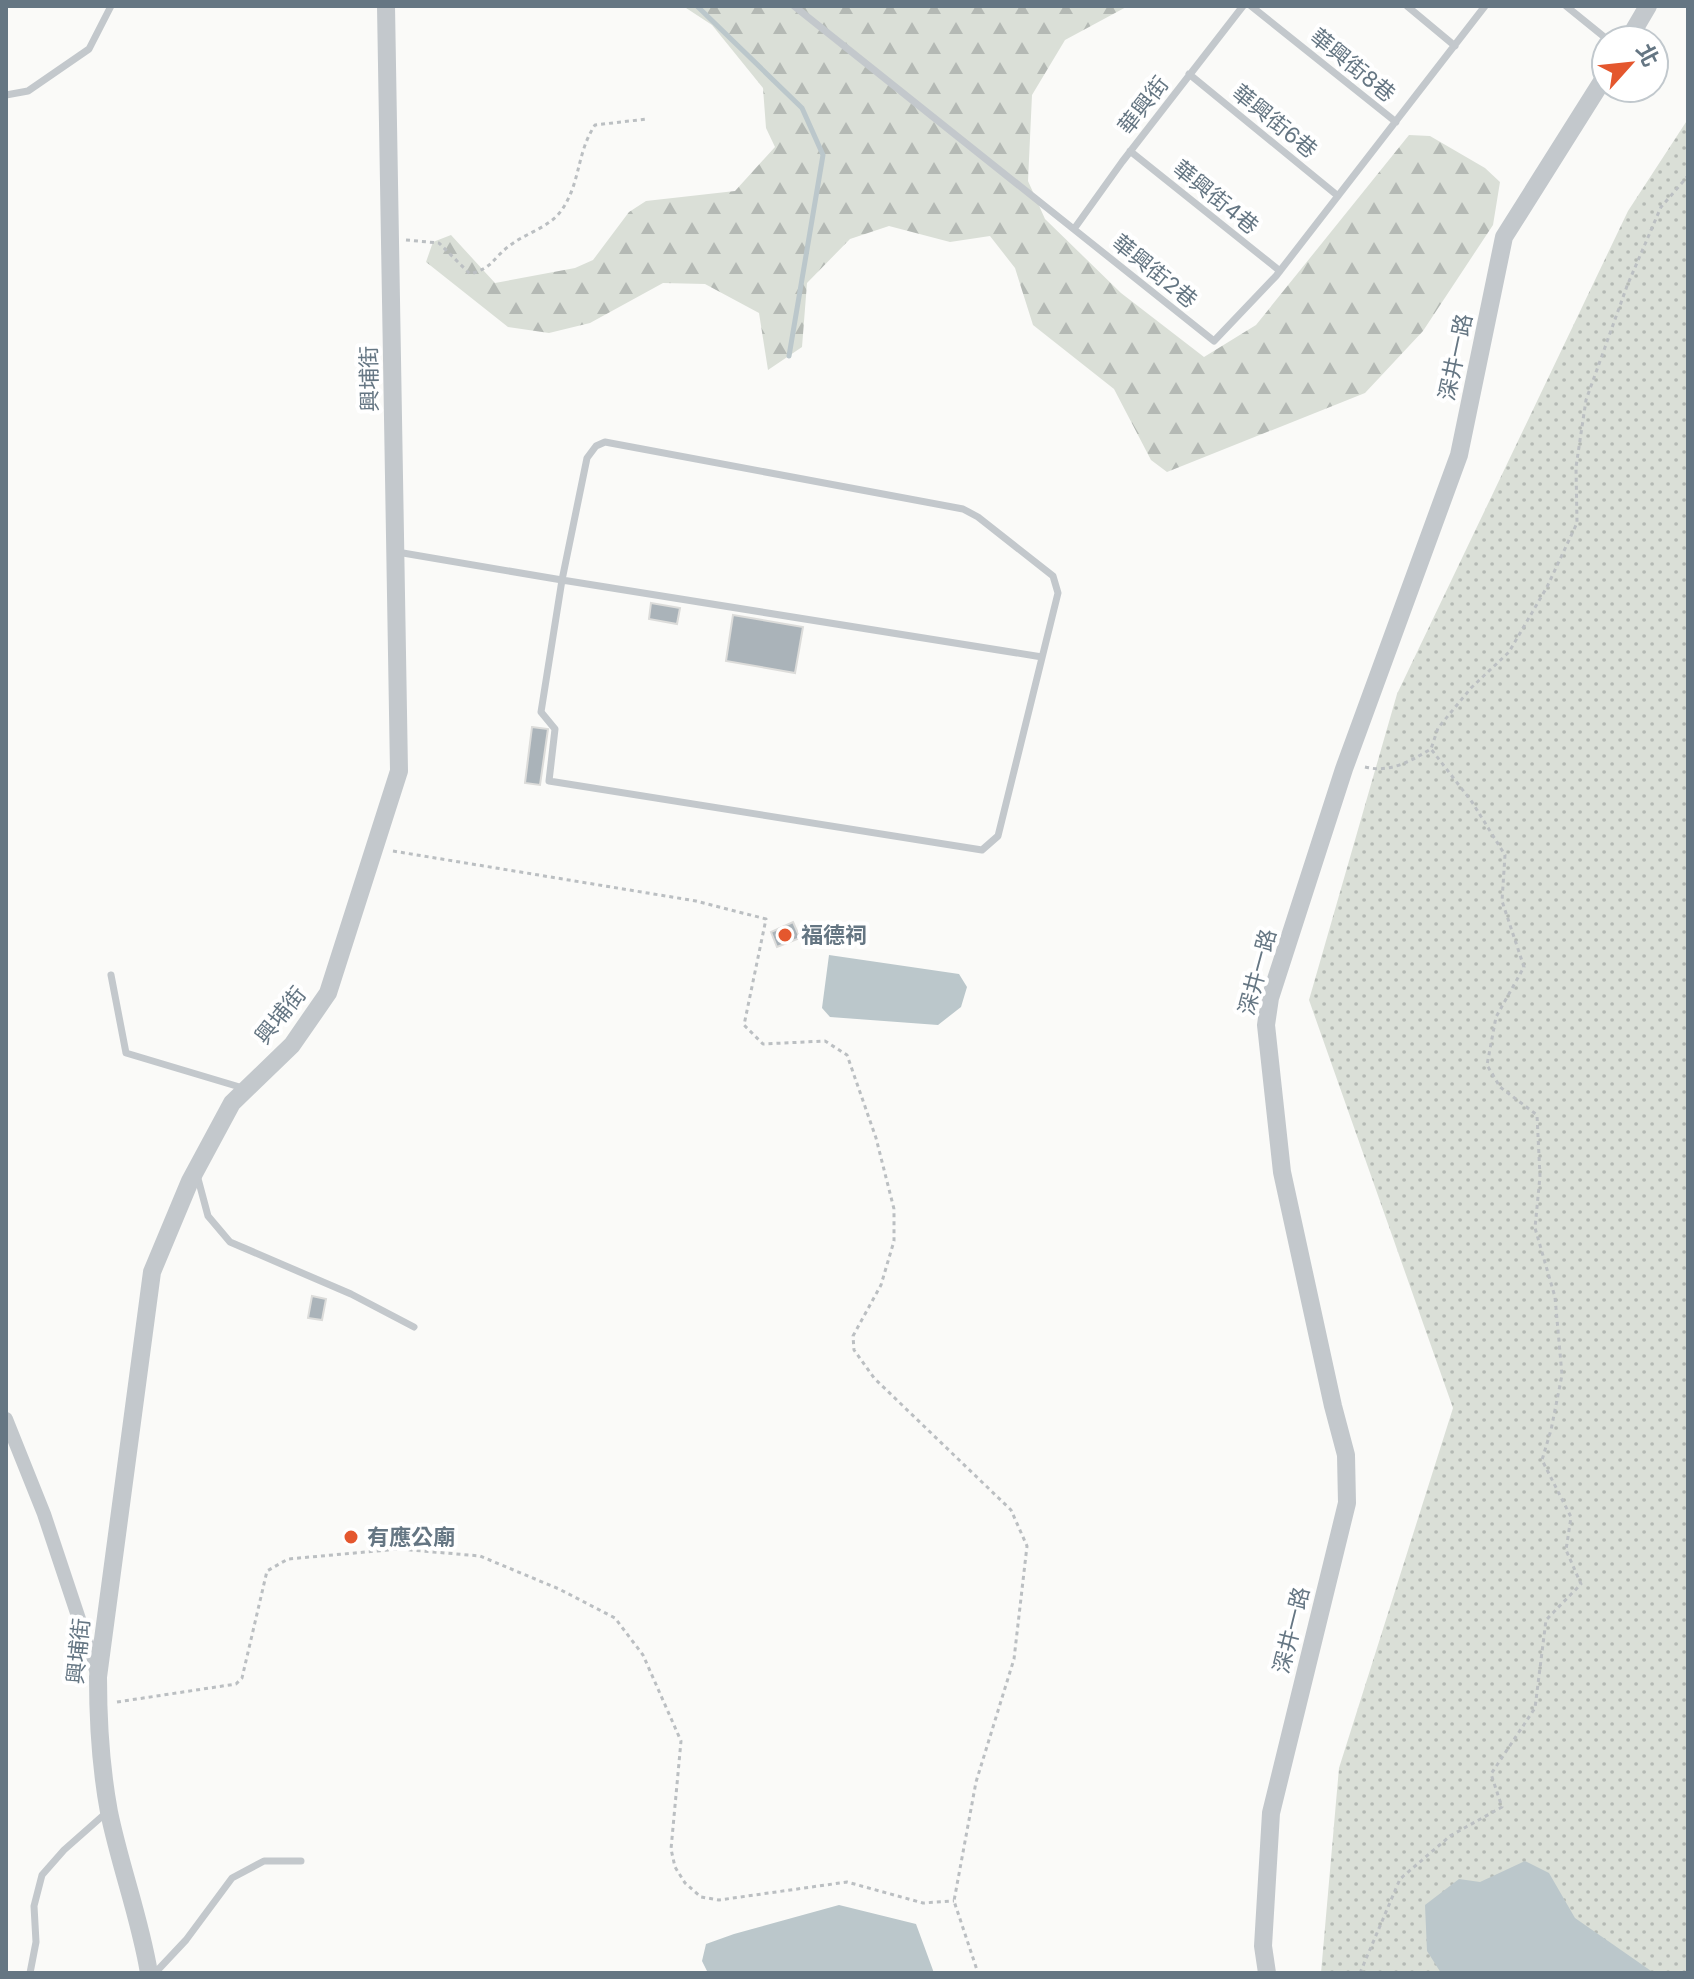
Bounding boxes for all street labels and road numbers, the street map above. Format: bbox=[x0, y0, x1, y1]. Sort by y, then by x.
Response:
street label: 華興街8巷 bbox=[1305, 23, 1401, 107]
street label: 華興街 bbox=[1112, 71, 1174, 139]
street label: 華興街6巷 bbox=[1227, 79, 1323, 163]
street label: 華興街4巷 bbox=[1168, 155, 1264, 239]
street label: 華興街2巷 bbox=[1107, 229, 1203, 313]
street label: 深井一路 bbox=[1433, 311, 1477, 403]
street label: 興埔街 bbox=[355, 346, 383, 412]
street label: 深井一路 bbox=[1233, 926, 1281, 1018]
street label: 興埔街 bbox=[249, 981, 311, 1049]
street label: 深井一路 bbox=[1268, 1584, 1314, 1676]
street label: 興埔街 bbox=[62, 1617, 94, 1685]

